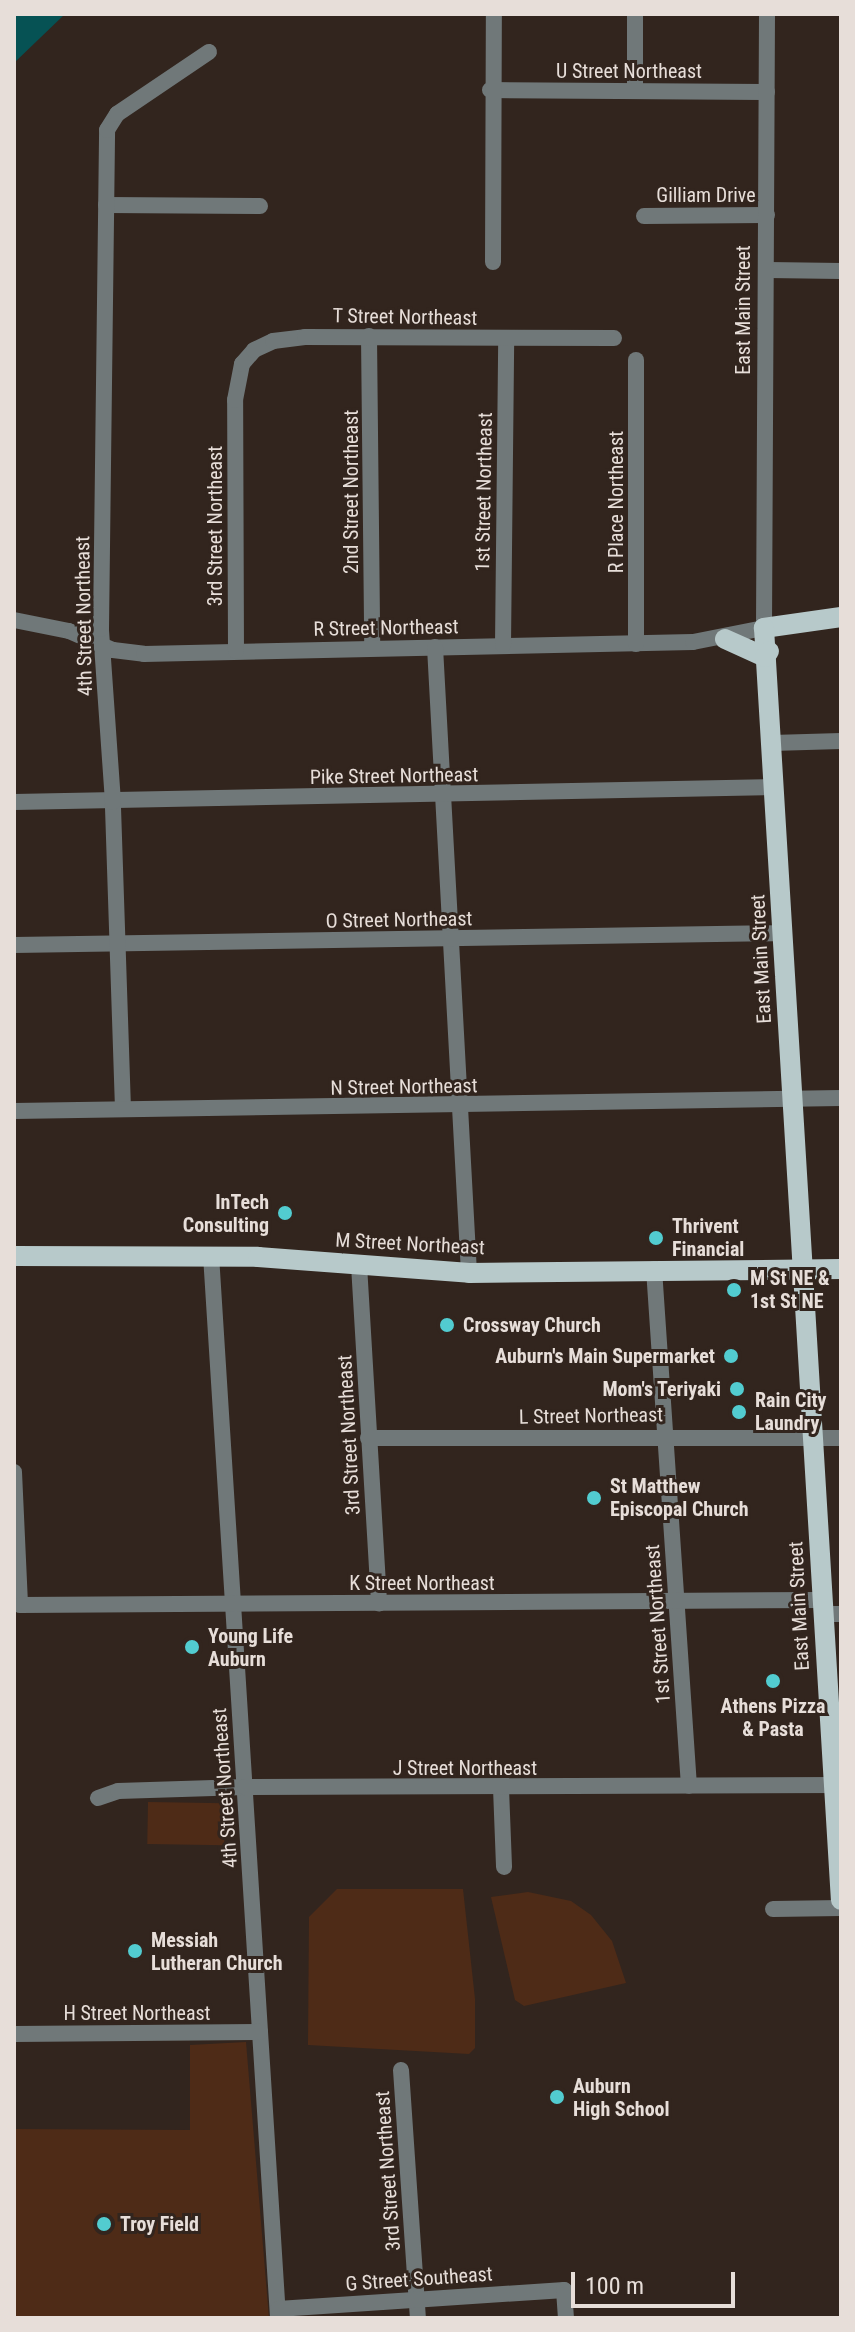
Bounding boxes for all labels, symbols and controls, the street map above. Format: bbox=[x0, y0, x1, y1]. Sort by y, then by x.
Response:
street label: U Street Northeast bbox=[556, 59, 702, 83]
street label: Gilliam Drive bbox=[656, 183, 756, 207]
street label: East Main Street bbox=[731, 245, 755, 375]
street label: T Street Northeast bbox=[332, 304, 478, 330]
street label: 2nd Street Northeast bbox=[339, 410, 363, 574]
street label: 1st Street Northeast bbox=[471, 412, 497, 572]
street label: R Place Northeast bbox=[604, 431, 628, 573]
street label: 3rd Street Northeast bbox=[203, 446, 227, 606]
street label: 4th Street Northeast bbox=[71, 536, 97, 696]
street label: R Street Northeast bbox=[313, 615, 459, 641]
street label: Pike Street Northeast bbox=[310, 763, 478, 789]
street label: East Main Street bbox=[746, 894, 776, 1024]
street label: O Street Northeast bbox=[325, 907, 473, 933]
street label: N Street Northeast bbox=[330, 1074, 478, 1100]
place label: InTech Consulting bbox=[183, 1190, 269, 1237]
marker: InTech Consulting bbox=[276, 1204, 294, 1222]
place label: Thrivent Financial bbox=[672, 1214, 744, 1261]
street label: M Street Northeast bbox=[335, 1228, 485, 1260]
marker: Thrivent Financial bbox=[647, 1229, 665, 1247]
place label: M St NE & 1st St NE bbox=[750, 1266, 830, 1313]
marker: M St NE & 1st St NE bbox=[725, 1281, 743, 1299]
place label: Crossway Church bbox=[463, 1313, 601, 1337]
marker: Crossway Church bbox=[438, 1316, 456, 1334]
place label: Auburn's Main Supermarket bbox=[495, 1344, 715, 1368]
marker: Auburn's Main Supermarket bbox=[722, 1347, 740, 1365]
street label: 3rd Street Northeast bbox=[333, 1354, 365, 1516]
place label: Mom's Teriyaki bbox=[602, 1377, 721, 1401]
marker: Mom's Teriyaki bbox=[728, 1380, 746, 1398]
place label: Rain City Laundry bbox=[755, 1388, 826, 1435]
street label: L Street Northeast bbox=[519, 1403, 663, 1429]
marker: Rain City Laundry bbox=[730, 1403, 748, 1421]
place label: St Matthew Episcopal Church bbox=[610, 1474, 749, 1521]
marker: St Matthew Episcopal Church bbox=[585, 1489, 603, 1507]
street label: East Main Street bbox=[784, 1541, 814, 1671]
street label: 1st Street Northeast bbox=[640, 1544, 676, 1704]
street label: K Street Northeast bbox=[349, 1571, 495, 1595]
place label: Young Life Auburn bbox=[208, 1624, 293, 1671]
marker: Young Life Auburn bbox=[183, 1638, 201, 1656]
marker: Athens Pizza & Pasta bbox=[764, 1672, 782, 1690]
place label: Athens Pizza & Pasta bbox=[721, 1694, 825, 1741]
street label: 4th Street Northeast bbox=[207, 1707, 243, 1869]
street label: J Street Northeast bbox=[393, 1756, 537, 1780]
place label: Messiah Lutheran Church bbox=[151, 1928, 283, 1975]
marker: Messiah Lutheran Church bbox=[126, 1942, 144, 1960]
street label: H Street Northeast bbox=[63, 2001, 211, 2025]
place label: Auburn High School bbox=[573, 2074, 670, 2121]
marker: Auburn High School bbox=[548, 2088, 566, 2106]
street label: 3rd Street Northeast bbox=[370, 2090, 406, 2252]
place label: Troy Field bbox=[120, 2212, 199, 2236]
marker: Troy Field bbox=[95, 2215, 113, 2233]
scale bar bbox=[575, 2256, 739, 2306]
street label: G Street Southeast bbox=[345, 2262, 493, 2296]
text: 100 m bbox=[585, 2272, 644, 2300]

